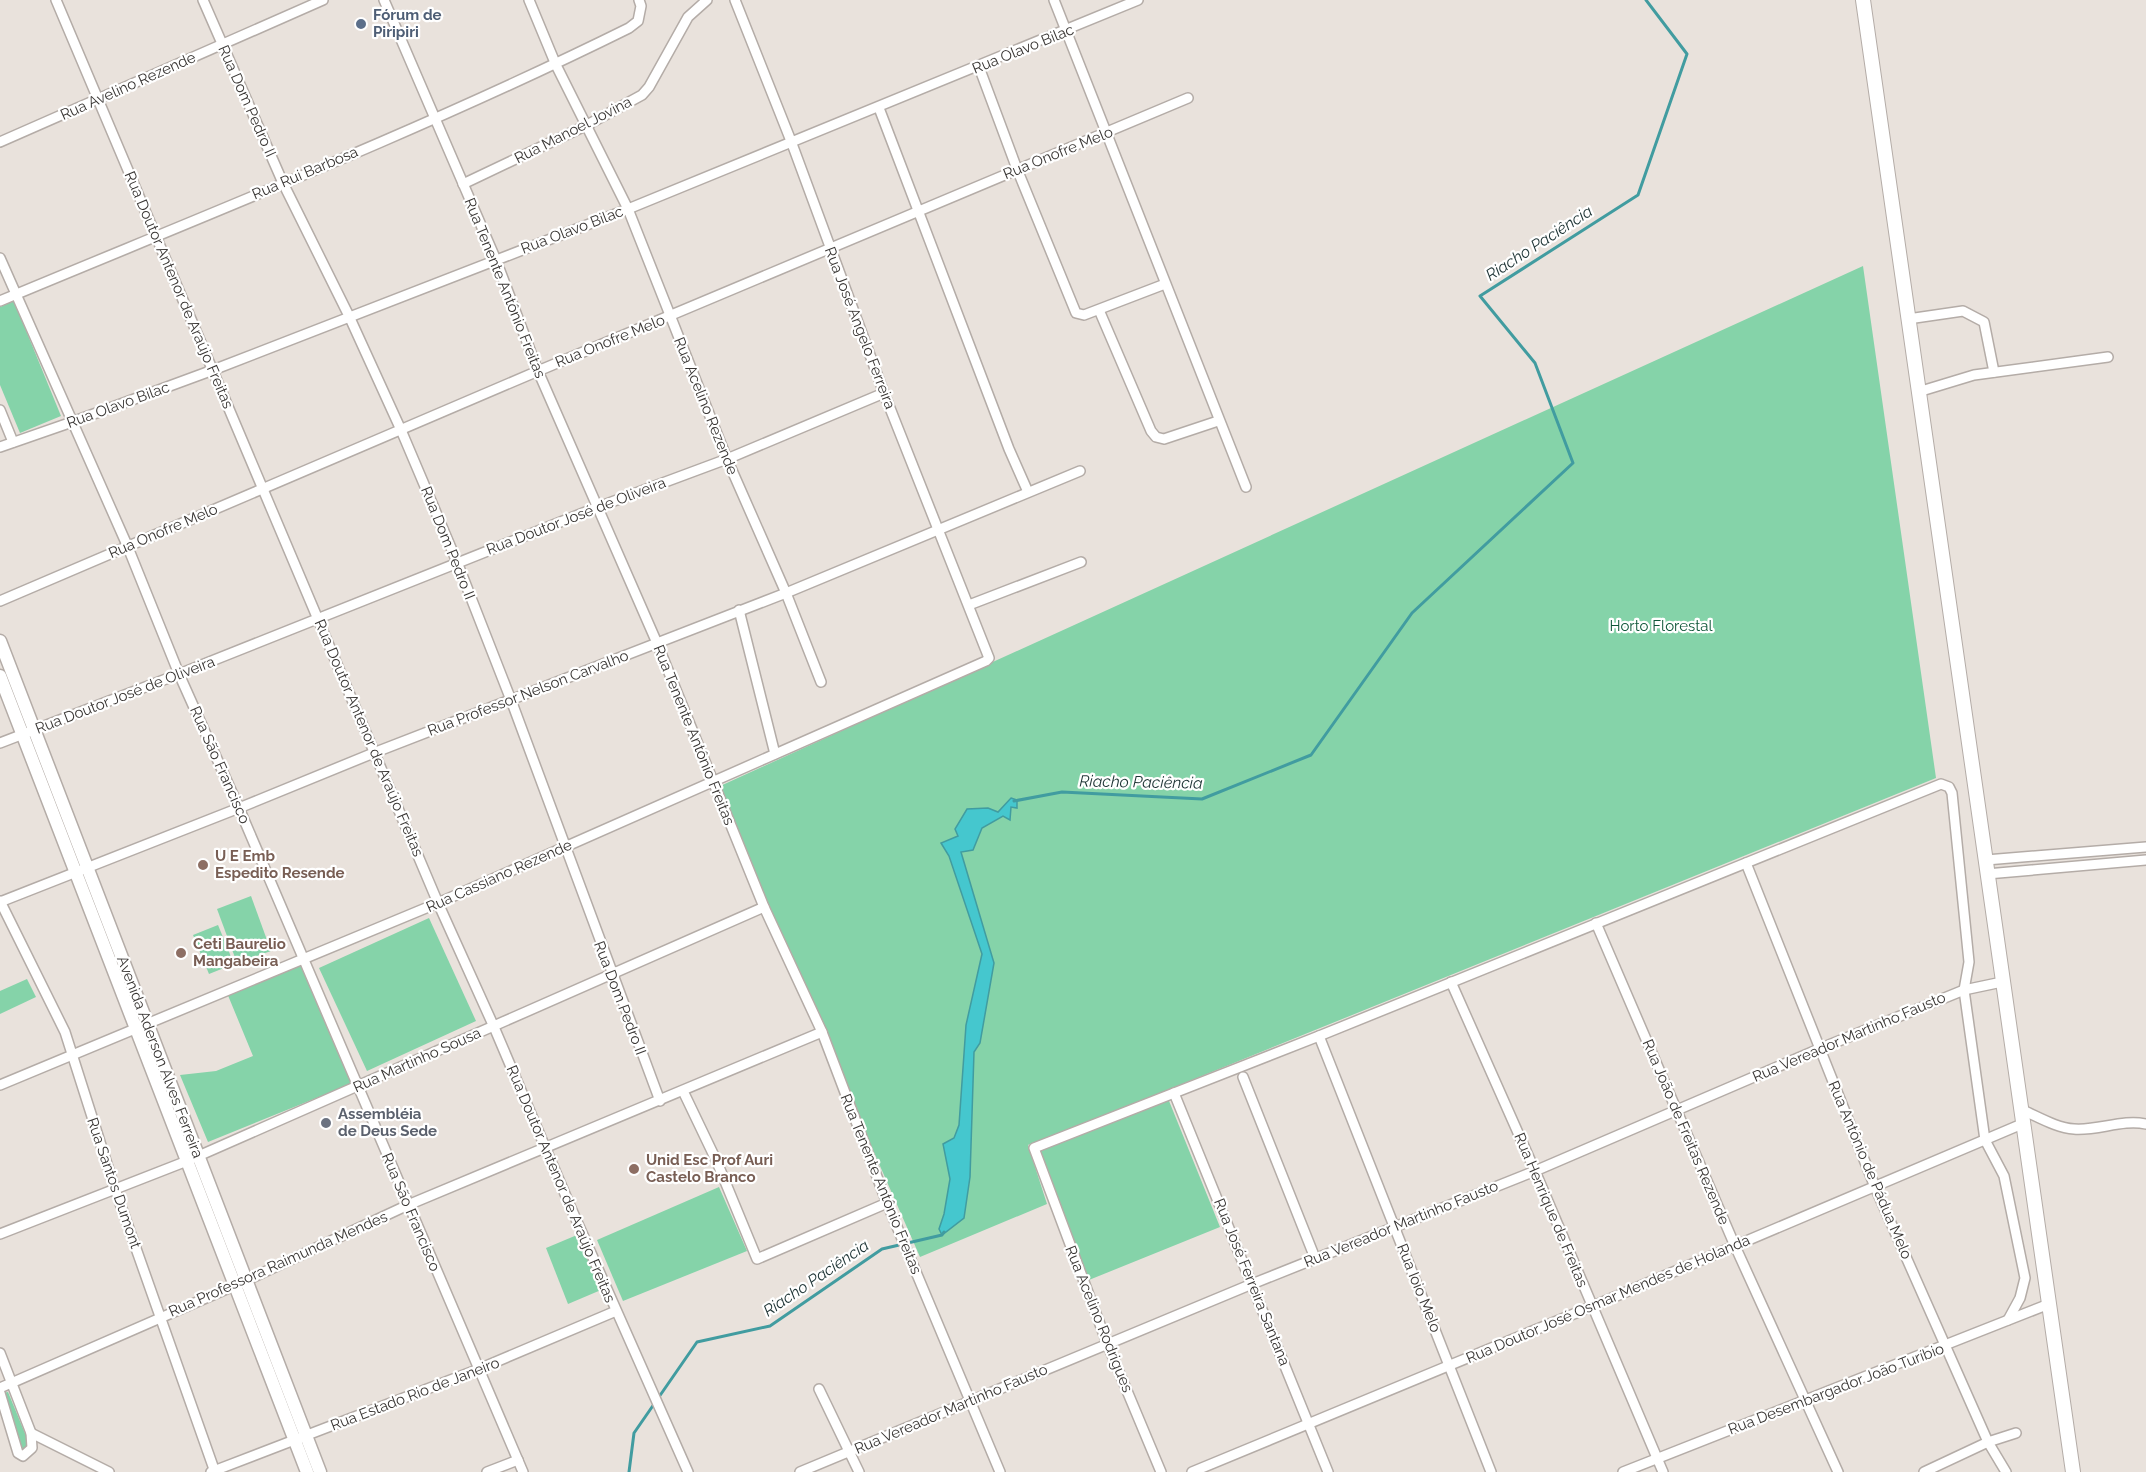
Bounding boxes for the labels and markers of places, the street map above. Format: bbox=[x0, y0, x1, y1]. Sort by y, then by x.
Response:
place label: Fórum de Piripiri bbox=[373, 6, 442, 41]
marker: Fórum de Piripiri bbox=[354, 17, 368, 31]
place label: U E Emb Espedito Resende bbox=[215, 847, 345, 882]
marker: U E Emb Espedito Resende bbox=[196, 858, 210, 872]
place label: Ceti Baurelio Mangabeira bbox=[193, 935, 286, 970]
marker: Ceti Baurelio Mangabeira bbox=[174, 946, 188, 960]
place label: Assembléia de Deus Sede bbox=[338, 1105, 437, 1140]
marker: Assembléia de Deus Sede bbox=[319, 1116, 333, 1130]
place label: Unid Esc Prof Auri Castelo Branco bbox=[646, 1151, 773, 1186]
marker: Unid Esc Prof Auri Castelo Branco bbox=[627, 1162, 641, 1176]

